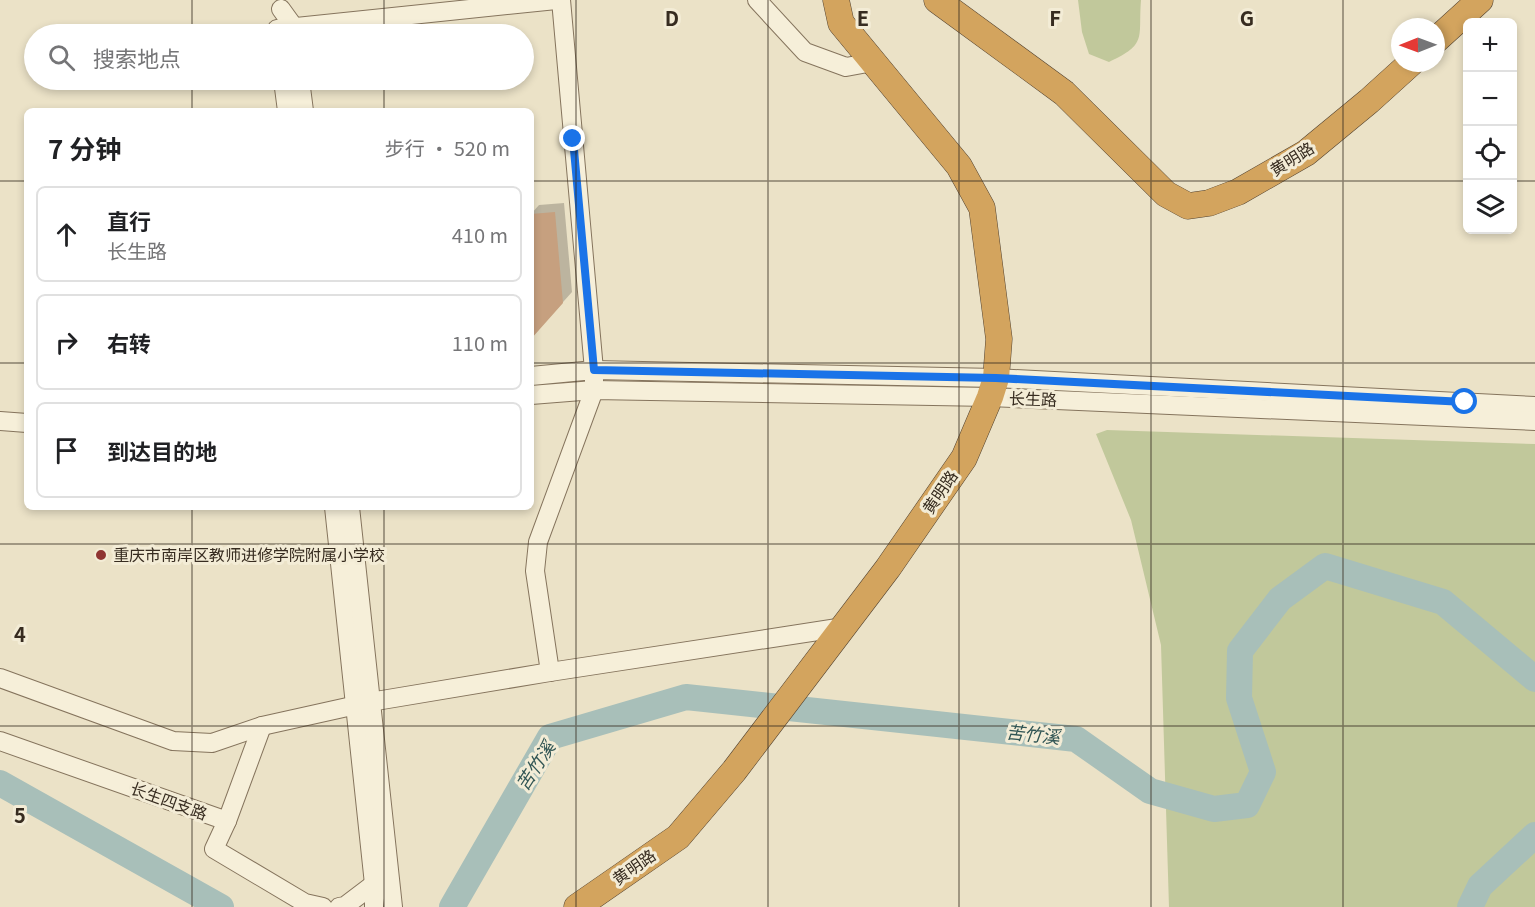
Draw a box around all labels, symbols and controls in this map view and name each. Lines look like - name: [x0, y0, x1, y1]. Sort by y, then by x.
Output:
- text: D: [665, 3, 679, 32]
- text: E: [857, 3, 869, 32]
- text: F: [1049, 3, 1061, 32]
- text: G: [1240, 3, 1254, 32]
- north arrow: [1391, 18, 1445, 72]
- map controls: [1463, 18, 1517, 234]
- button: +: [1463, 18, 1517, 72]
- search box: [24, 24, 534, 90]
- icon: search: [45, 41, 78, 74]
- text: 搜索地点: [93, 41, 181, 73]
- button: −: [1463, 72, 1517, 126]
- route end: [559, 125, 585, 151]
- button: locate: [1463, 126, 1517, 180]
- text: 7 分钟: [48, 129, 121, 166]
- text: 步行 · 520 m: [385, 133, 510, 162]
- street label: 黄明路: [1265, 135, 1318, 181]
- button: layers: [1463, 180, 1517, 234]
- text: 直行: [107, 204, 151, 236]
- icon: ahead: [50, 218, 83, 251]
- text: 410 m: [452, 220, 508, 249]
- text: 长生路: [107, 236, 167, 265]
- icon: right: [50, 326, 83, 359]
- text: 右转: [107, 326, 151, 358]
- text: 110 m: [452, 328, 508, 357]
- street label: 长生路: [1009, 385, 1057, 411]
- route start: [1451, 388, 1477, 414]
- icon: arrive: [50, 434, 83, 467]
- text: 到达目的地: [107, 434, 217, 466]
- street label: 黄明路: [916, 465, 963, 518]
- place label: 重庆市南岸区教师进修学院附属小学校: [113, 542, 385, 566]
- marker: 重庆市南岸区教师进修学院附属小学校: [94, 548, 108, 562]
- text: 4: [14, 619, 26, 648]
- water label: 苦竹溪: [1005, 717, 1063, 749]
- water label: 苦竹溪: [509, 734, 561, 795]
- street label: 长生四支路: [128, 775, 211, 825]
- text: 5: [14, 800, 26, 829]
- street label: 黄明路: [607, 843, 660, 890]

